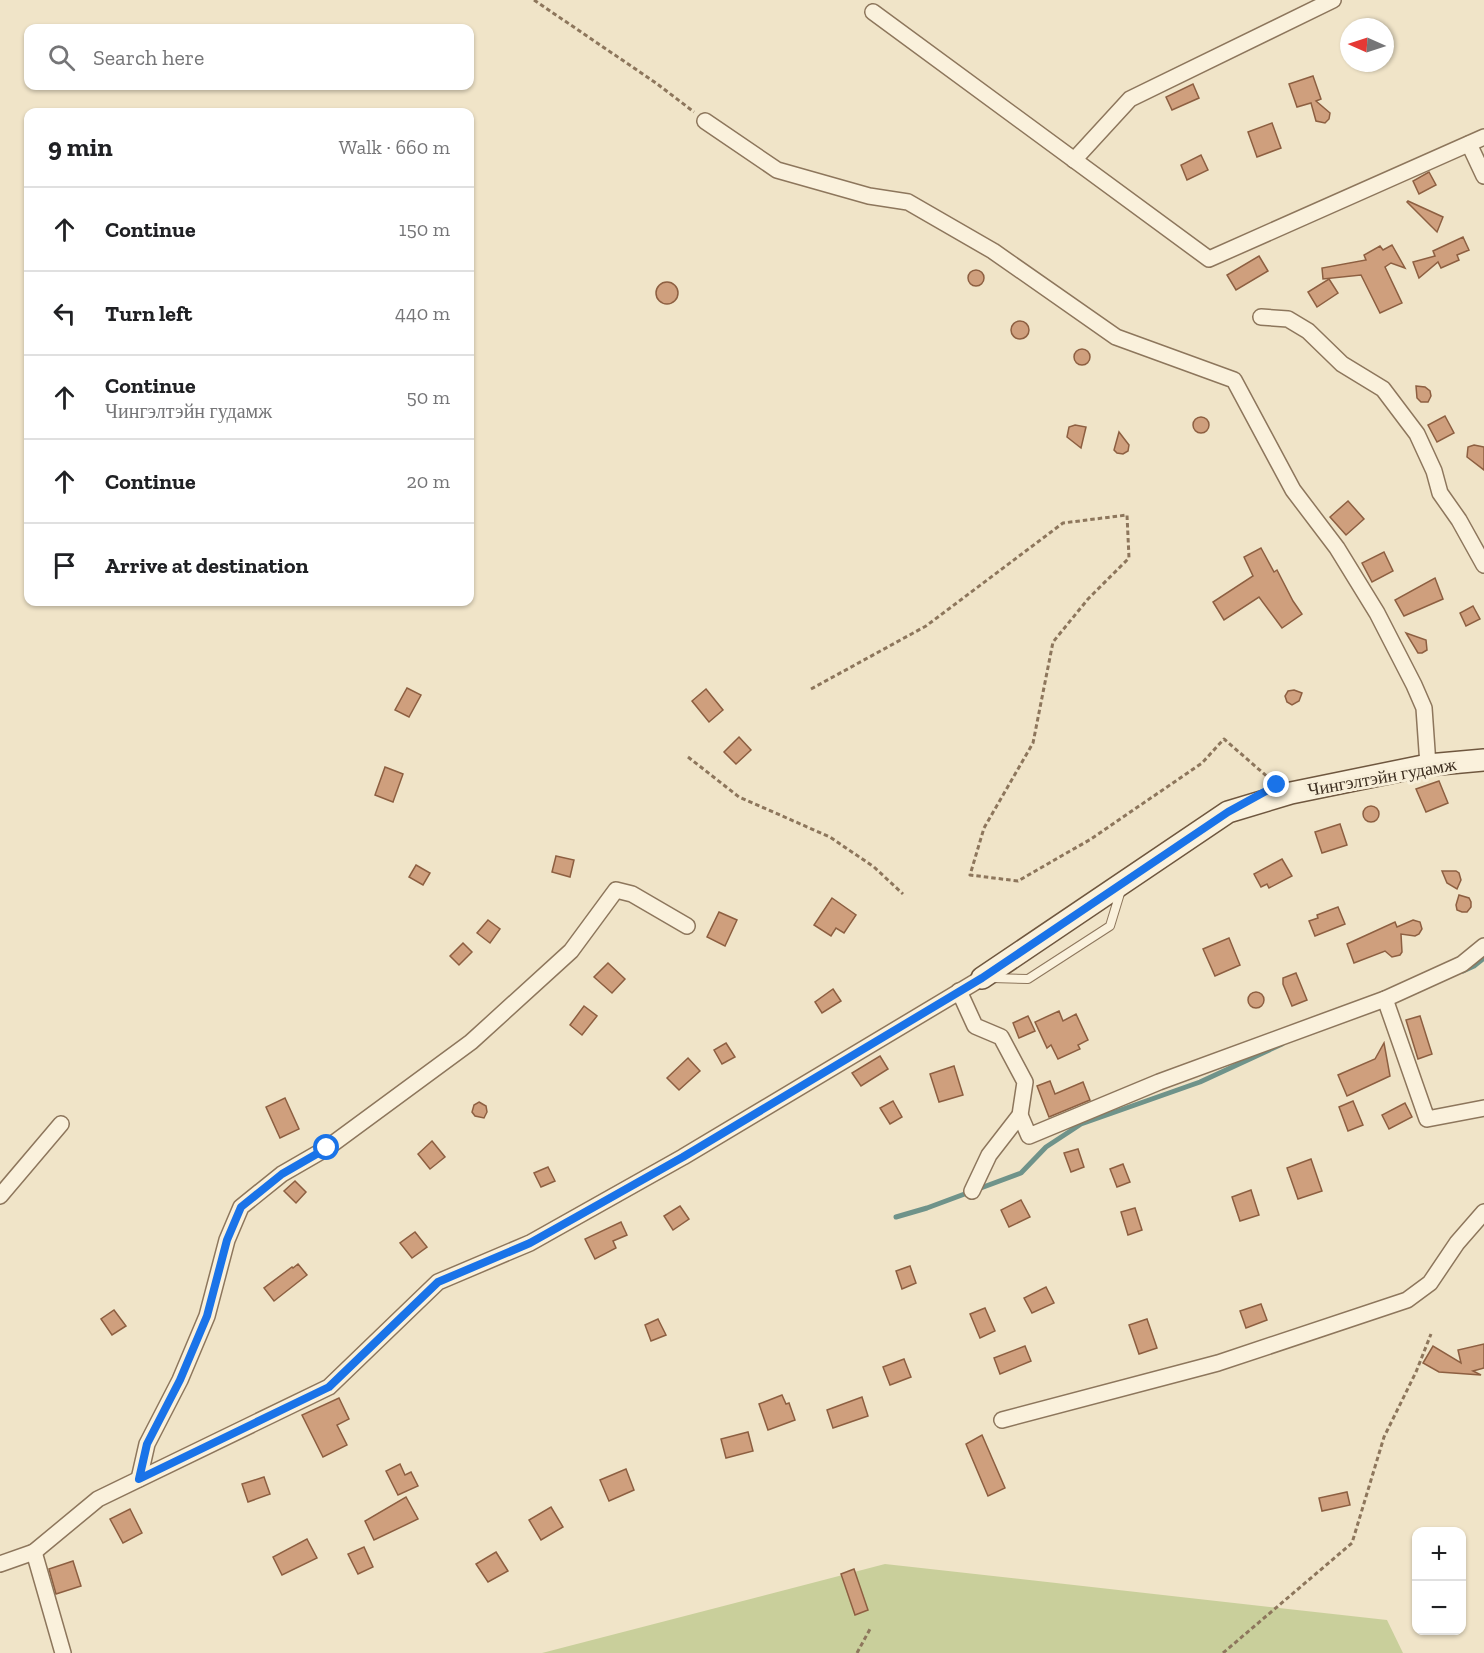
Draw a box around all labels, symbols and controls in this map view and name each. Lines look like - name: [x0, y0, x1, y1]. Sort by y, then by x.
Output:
- north arrow: [1340, 18, 1394, 72]
- search box: [24, 24, 474, 90]
- icon: search: [45, 41, 78, 74]
- text: Search here: [93, 44, 204, 71]
- text: 9 min: [48, 131, 113, 163]
- text: Walk · 660 m: [339, 135, 450, 159]
- icon: ahead: [48, 213, 81, 246]
- text: Continue: [105, 216, 196, 243]
- text: 150 m: [399, 217, 450, 241]
- icon: left: [48, 297, 81, 330]
- text: Turn left: [105, 300, 192, 327]
- text: 440 m: [395, 301, 450, 325]
- text: Continue: [105, 372, 196, 399]
- icon: ahead: [48, 381, 81, 414]
- text: 50 m: [406, 385, 450, 409]
- text: Чингэлтэйн гудамж: [105, 399, 272, 423]
- icon: ahead: [48, 465, 81, 498]
- text: Continue: [105, 468, 196, 495]
- text: 20 m: [406, 469, 450, 493]
- icon: arrive: [48, 549, 81, 582]
- text: Arrive at destination: [105, 552, 308, 579]
- street label: Чингэлтэйн гудамж: [1306, 753, 1458, 801]
- route end: [1263, 771, 1289, 797]
- route start: [313, 1134, 339, 1160]
- map controls: [1412, 1527, 1466, 1635]
- button: +: [1412, 1527, 1466, 1581]
- button: −: [1412, 1581, 1466, 1635]

